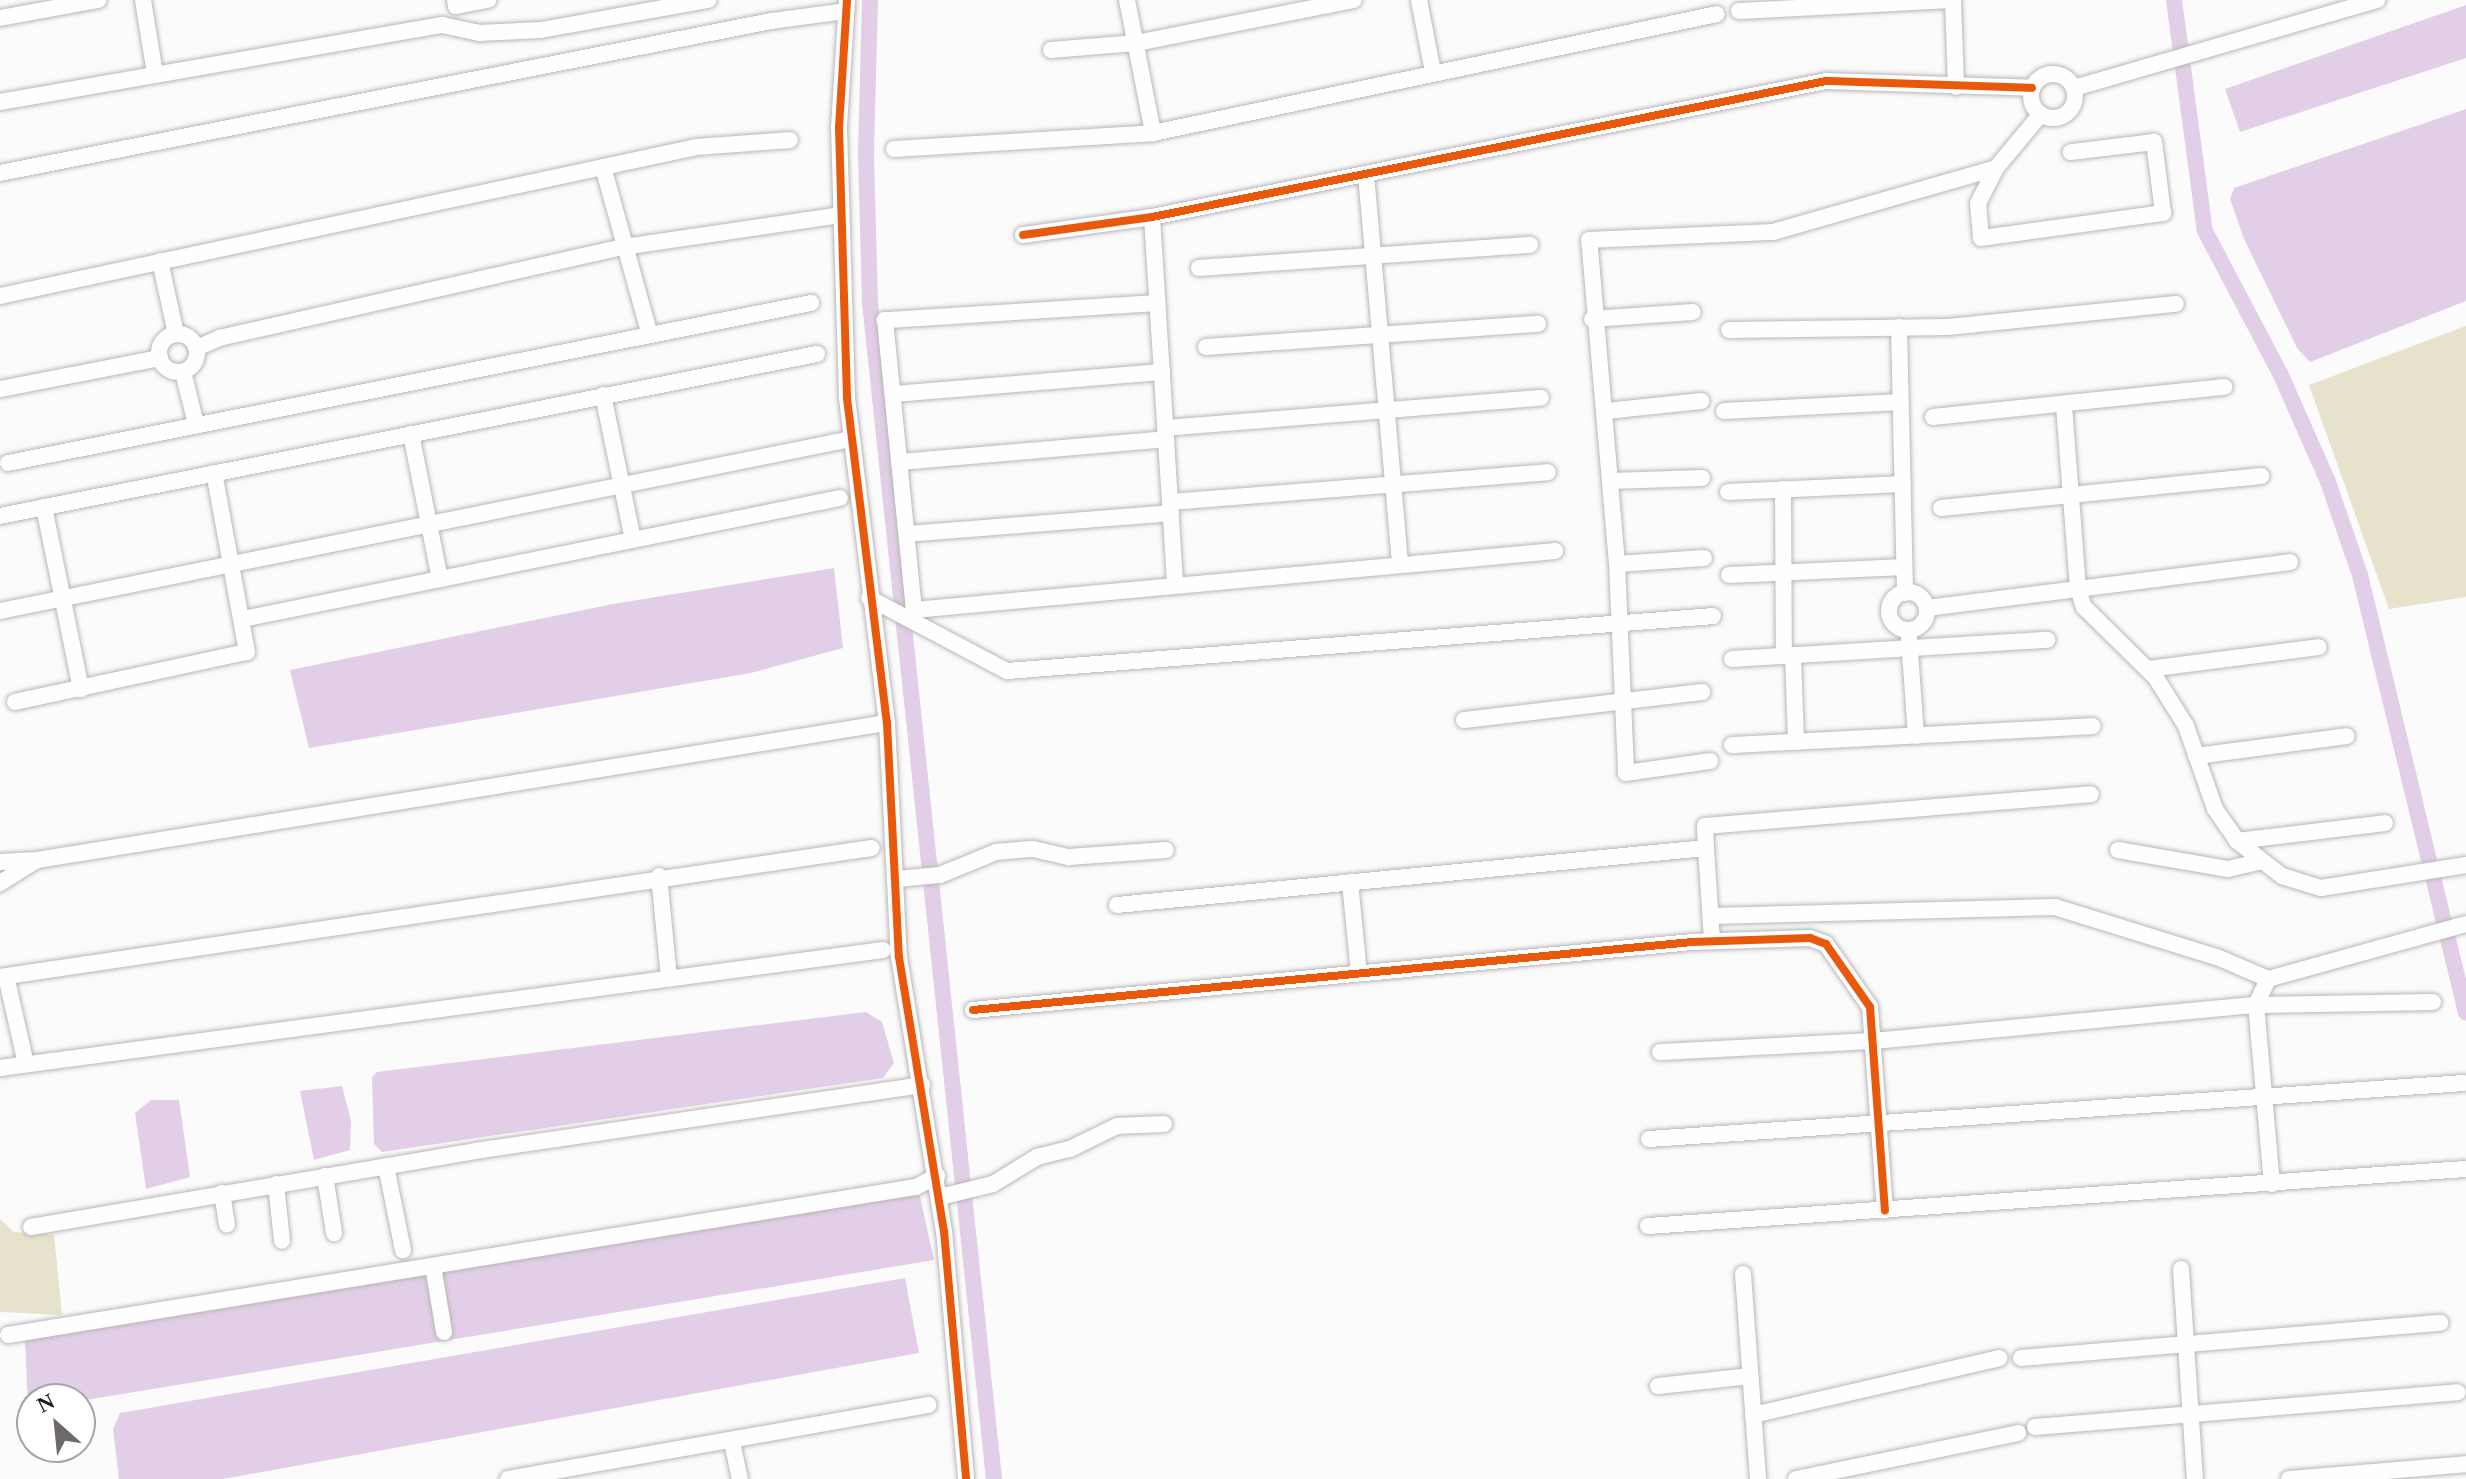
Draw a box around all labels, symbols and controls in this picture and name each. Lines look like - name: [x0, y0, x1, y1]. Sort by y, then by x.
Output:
- north arrow: [16, 1383, 96, 1463]
- text: N: [33, 1388, 59, 1418]

